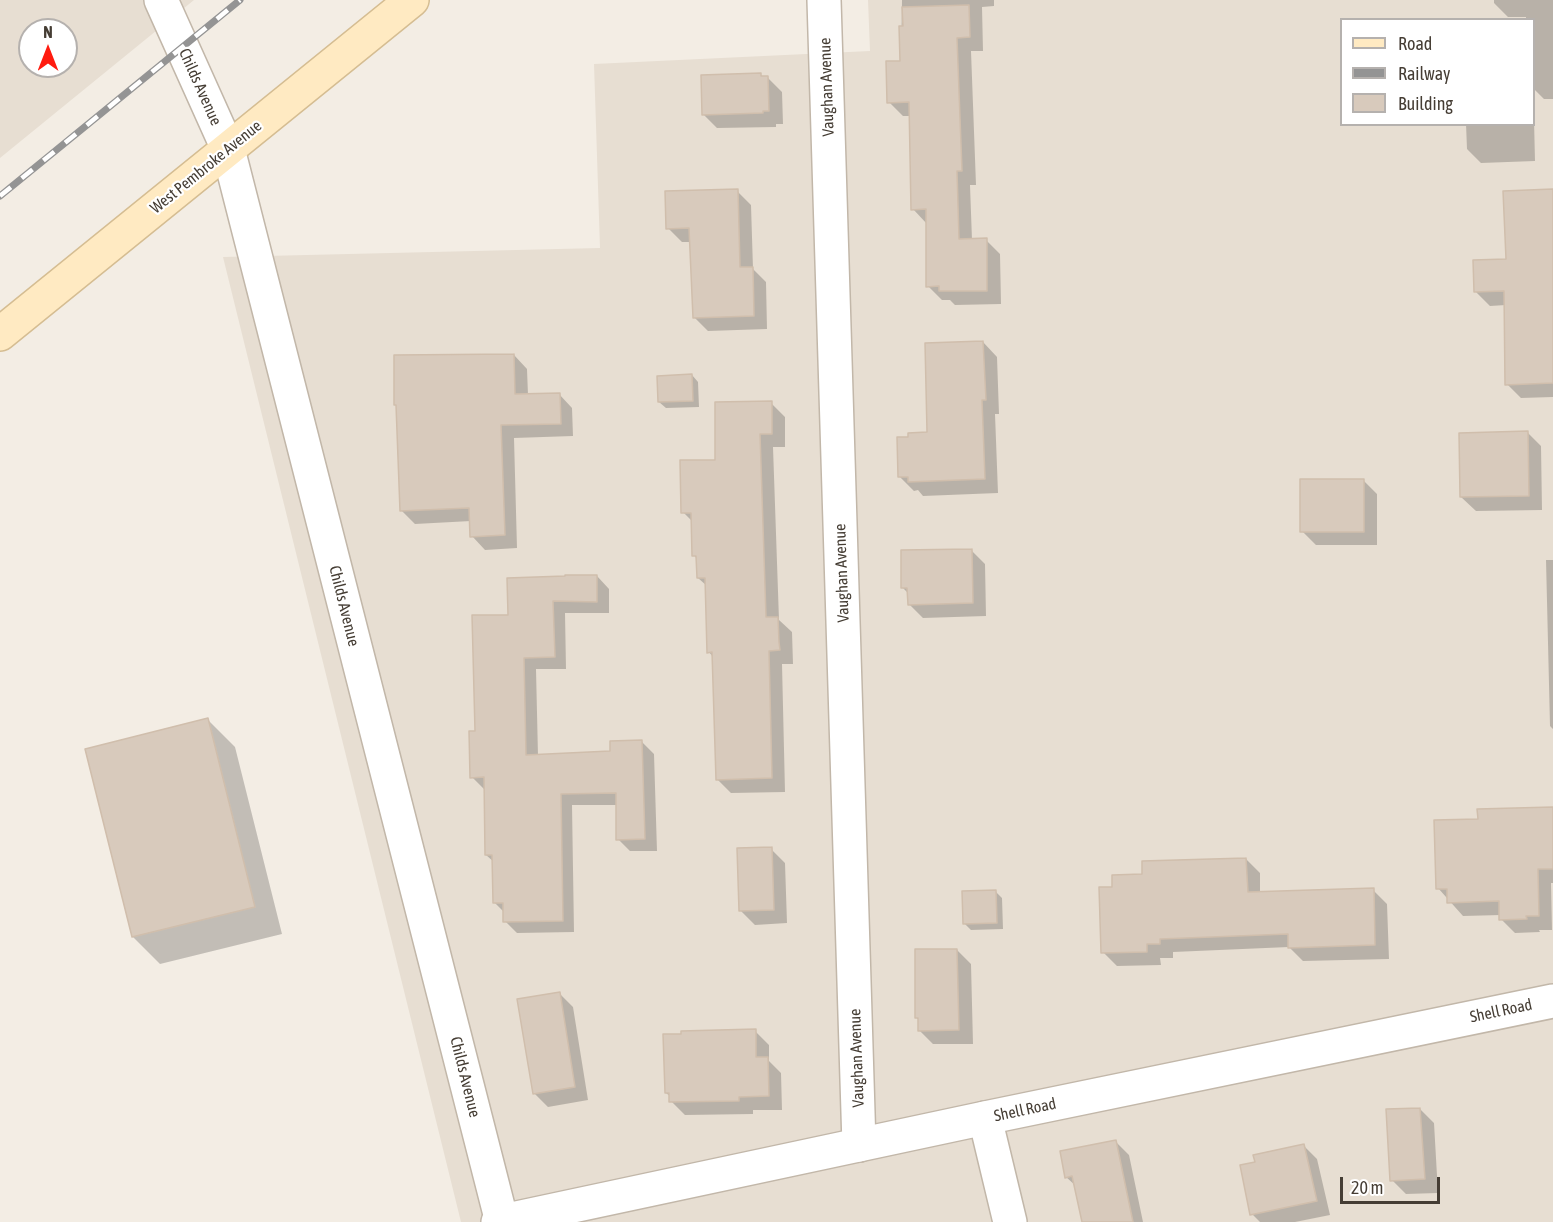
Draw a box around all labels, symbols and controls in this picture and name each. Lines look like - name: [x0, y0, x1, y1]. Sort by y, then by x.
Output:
- north arrow: [18, 18, 78, 78]
- legend: [1340, 18, 1535, 126]
- text: N: [43, 23, 53, 41]
- text: Road: [1398, 33, 1432, 54]
- street label: Vaughan Avenue: [816, 37, 838, 137]
- street label: Childs Avenue: [174, 45, 226, 129]
- text: Railway: [1398, 63, 1450, 84]
- text: Building: [1398, 93, 1453, 114]
- street label: West Pembroke Avenue: [146, 116, 266, 218]
- street label: Vaughan Avenue: [831, 523, 853, 623]
- street label: Childs Avenue: [325, 564, 363, 648]
- street label: Shell Road: [1468, 995, 1534, 1027]
- street label: Vaughan Avenue: [846, 1008, 868, 1108]
- street label: Childs Avenue: [446, 1035, 484, 1119]
- street label: Shell Road: [992, 1094, 1058, 1126]
- scale bar: [1343, 1165, 1444, 1203]
- text: 20 m: [1351, 1177, 1383, 1198]

